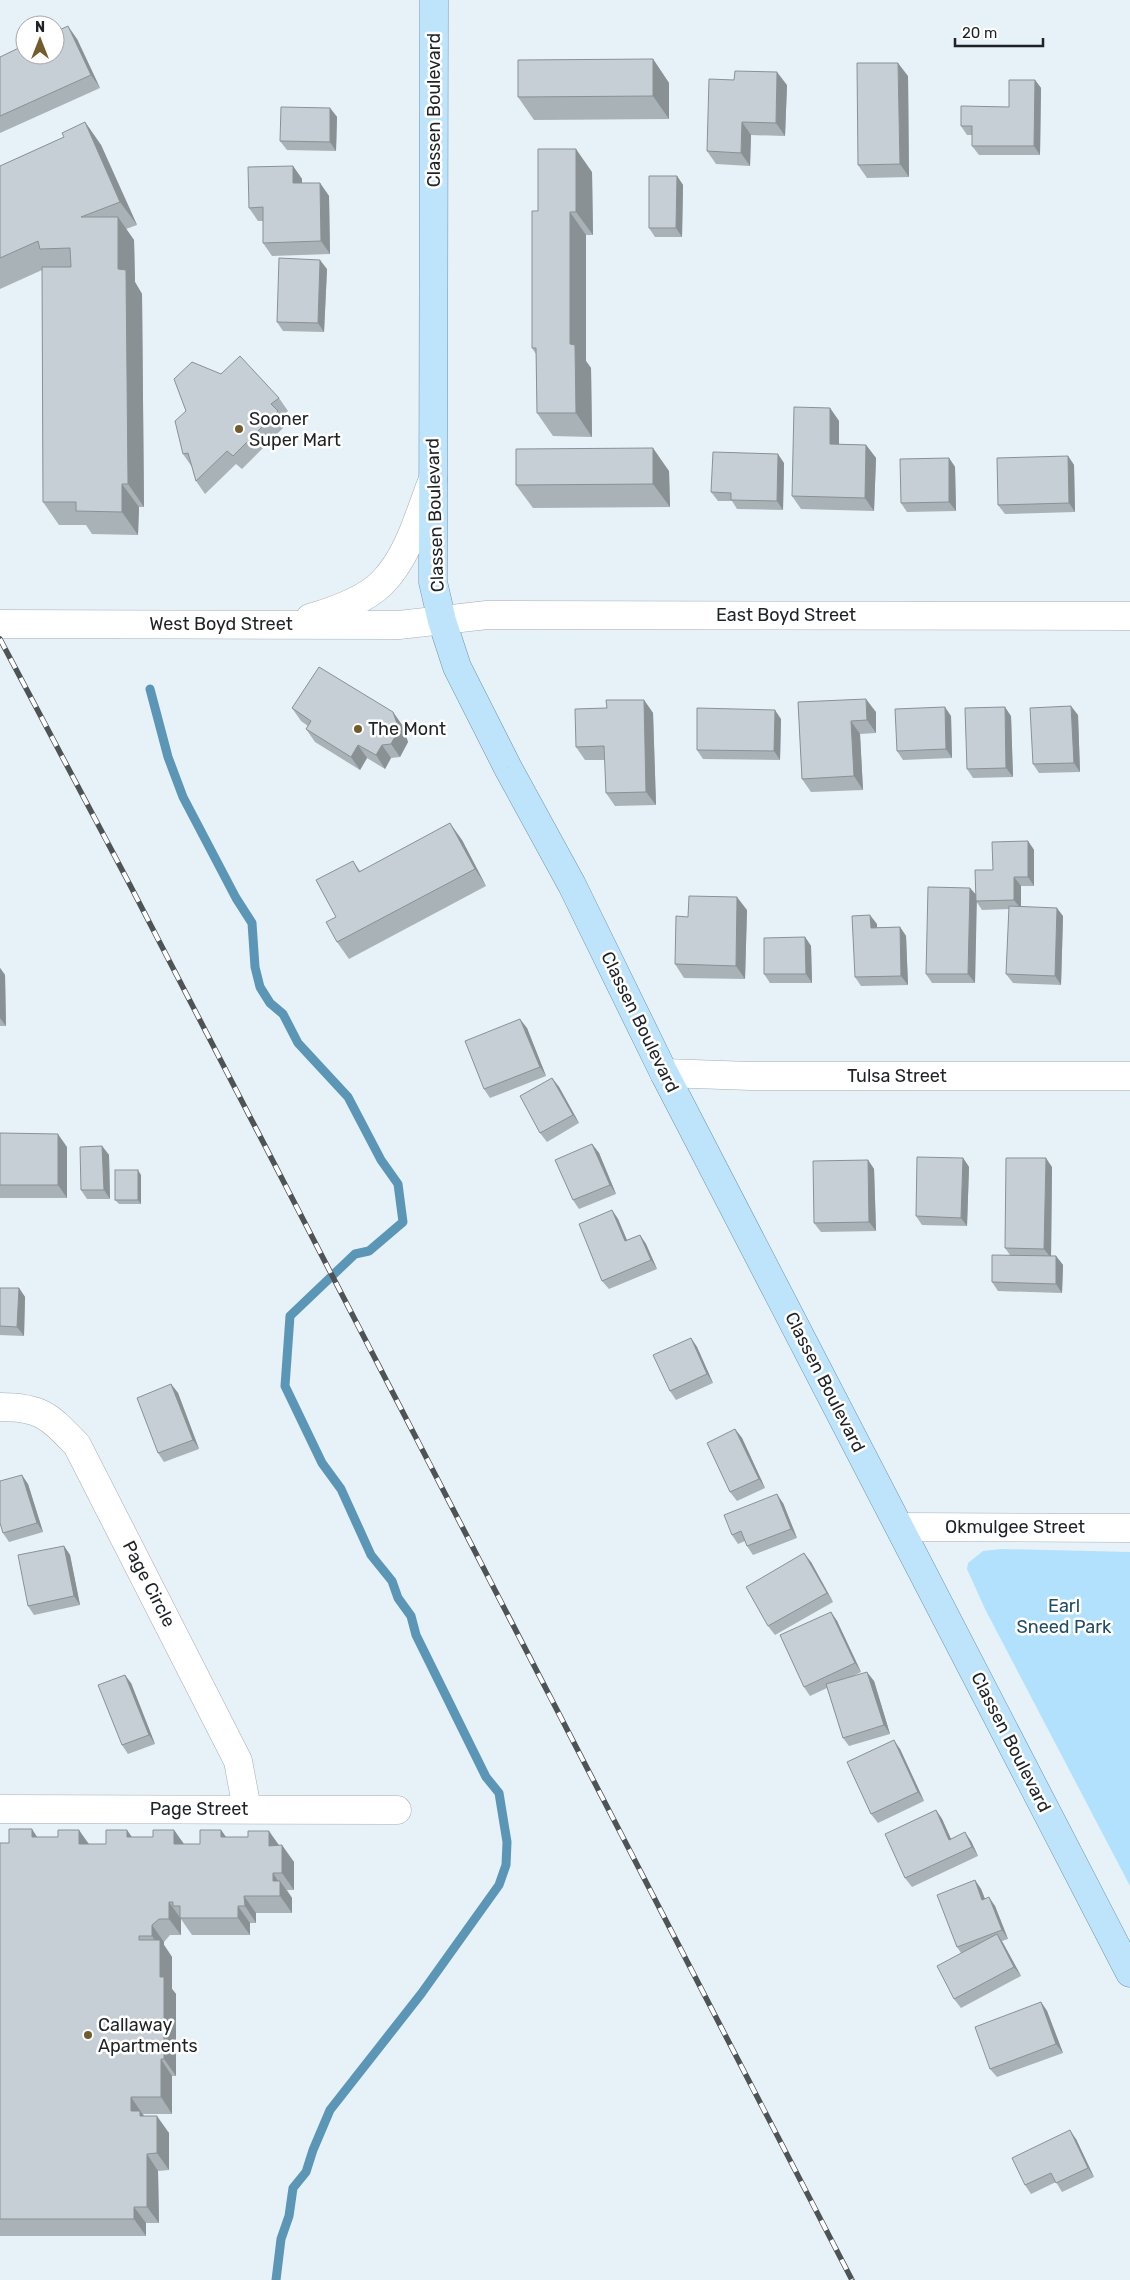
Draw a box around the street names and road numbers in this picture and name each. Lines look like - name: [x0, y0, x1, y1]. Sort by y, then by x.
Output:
- street label: Classen Boulevard: [423, 33, 445, 187]
- street label: Classen Boulevard: [421, 438, 449, 592]
- street label: East Boyd Street: [716, 604, 856, 626]
- street label: West Boyd Street: [149, 613, 293, 635]
- street label: Classen Boulevard: [596, 948, 684, 1096]
- street label: Tulsa Street: [847, 1065, 947, 1087]
- street label: Classen Boulevard: [780, 1308, 870, 1456]
- street label: Okmulgee Street: [945, 1516, 1085, 1538]
- street label: Page Circle: [118, 1537, 180, 1631]
- street label: Classen Boulevard: [966, 1668, 1056, 1816]
- street label: Page Street: [150, 1798, 248, 1820]

